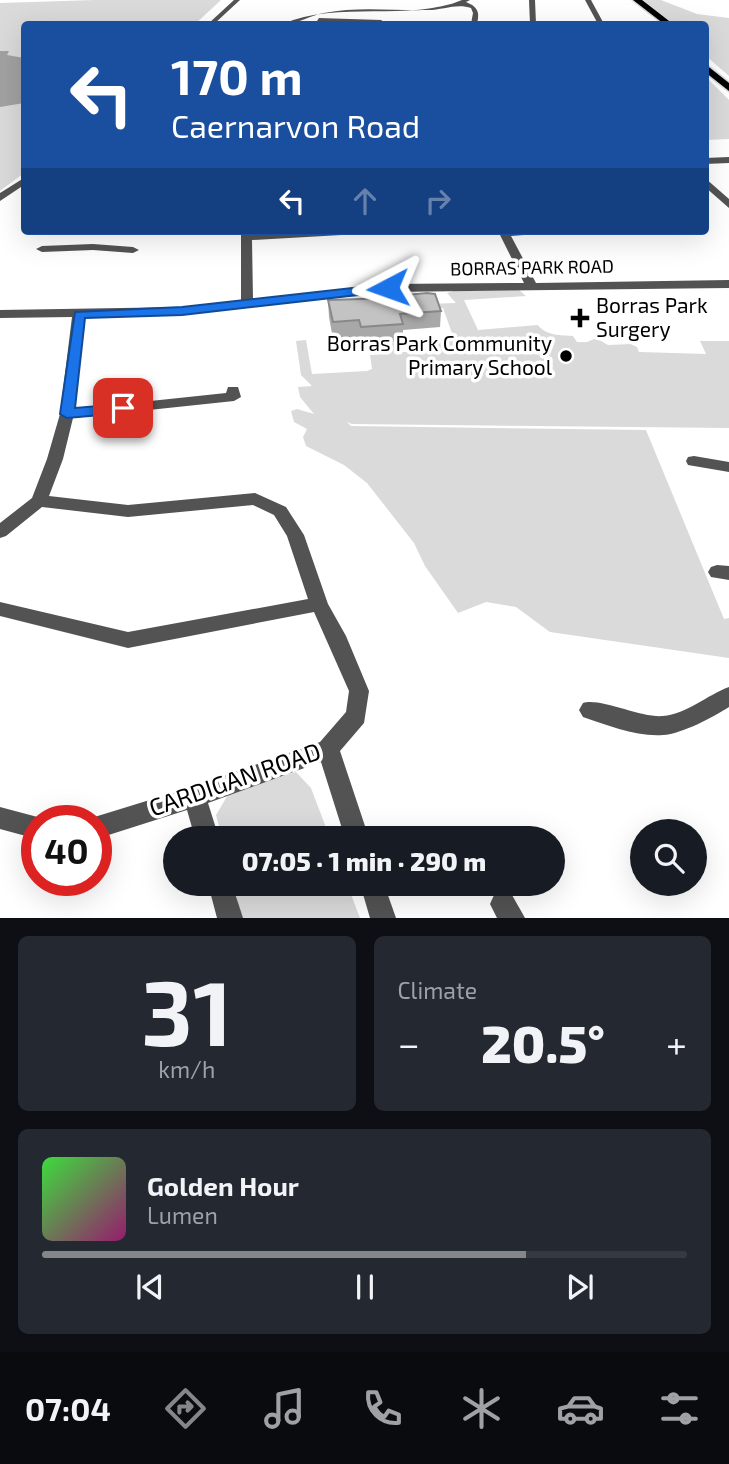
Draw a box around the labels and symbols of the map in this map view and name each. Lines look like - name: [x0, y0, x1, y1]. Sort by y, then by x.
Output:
- position arrow: [351, 251, 425, 325]
- street label: BORRAS PARK ROAD: [450, 255, 614, 279]
- place label: Borras Park Surgery: [596, 292, 708, 341]
- marker: Borras Park Surgery: [570, 308, 590, 328]
- place label: Borras Park Community Primary School: [327, 330, 553, 379]
- marker: Borras Park Community Primary School: [558, 348, 574, 364]
- pin: [93, 378, 153, 438]
- street label: CARDIGAN ROAD: [145, 736, 324, 822]
- speed limit sign: 40: [21, 805, 112, 896]

